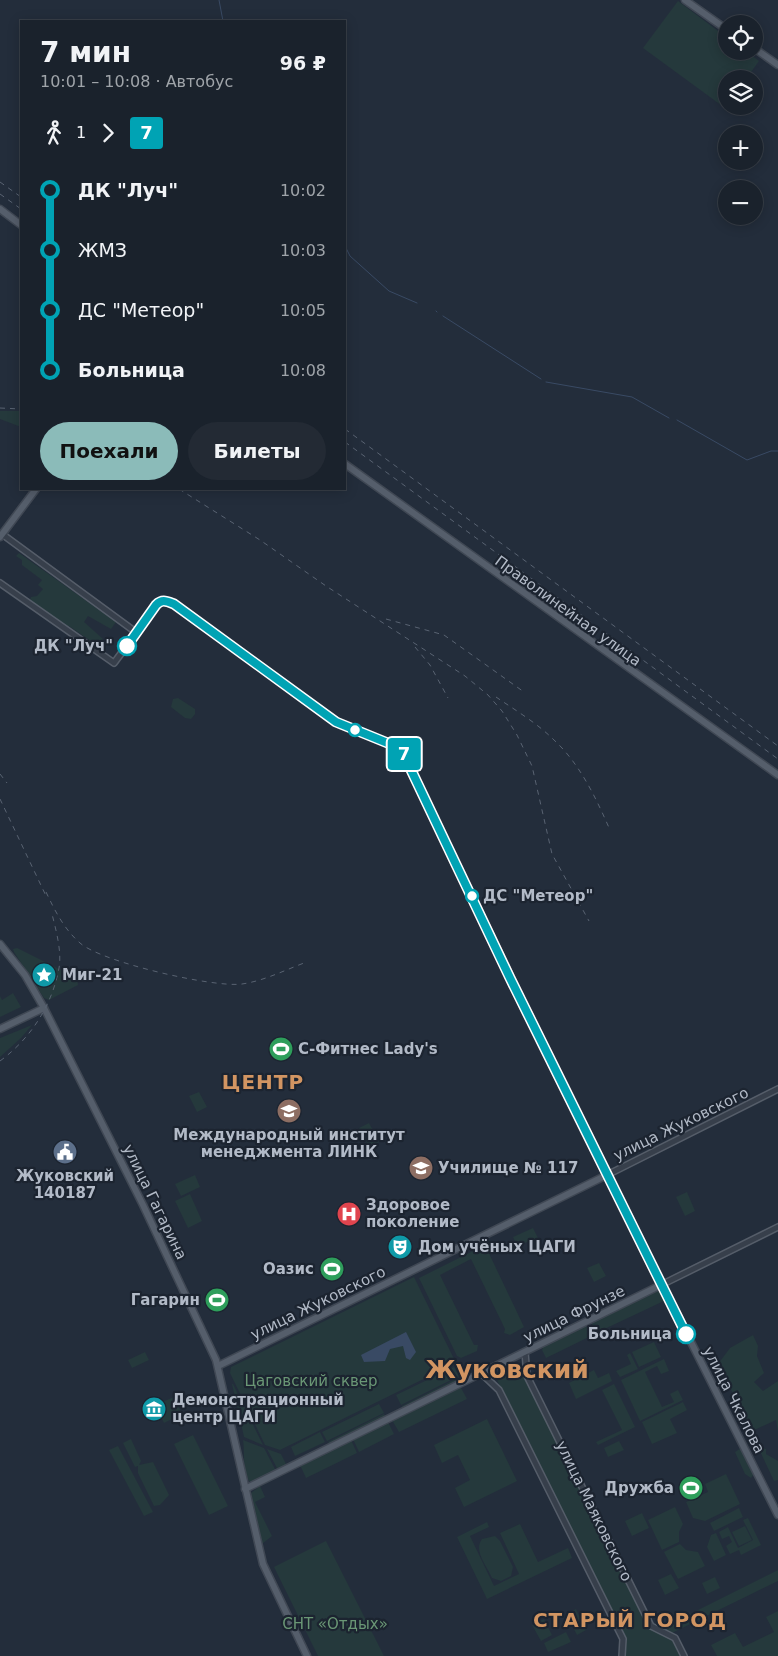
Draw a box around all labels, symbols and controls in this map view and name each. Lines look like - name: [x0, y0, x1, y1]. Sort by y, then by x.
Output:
- map controls: [718, 15, 763, 225]
- button: locate: [718, 15, 763, 60]
- text: 7 мин: [40, 36, 131, 69]
- text: 96 ₽: [280, 52, 326, 74]
- button: layers: [718, 70, 763, 115]
- text: 10:01 – 10:08 · Автобус: [40, 72, 233, 91]
- icon: walk: [40, 119, 68, 147]
- icon: forward: [94, 119, 122, 147]
- text: 7: [140, 122, 153, 143]
- text: 1: [76, 123, 86, 142]
- button: +: [718, 125, 763, 170]
- text: ДК "Луч": [78, 179, 178, 201]
- button: −: [718, 180, 763, 225]
- text: 10:02: [280, 181, 326, 200]
- text: ЖМЗ: [78, 239, 127, 261]
- text: 10:03: [280, 241, 326, 260]
- text: ДС "Метеор": [78, 299, 204, 321]
- text: 10:05: [280, 301, 326, 320]
- text: Больница: [78, 359, 185, 381]
- text: 10:08: [280, 361, 326, 380]
- button: Поехали: [40, 422, 178, 480]
- button: Билеты: [188, 422, 326, 480]
- street label: Праволинейная улица: [491, 552, 645, 670]
- marker: ДК "Луч": [117, 636, 137, 656]
- place label: ДК "Луч": [34, 637, 113, 655]
- unlabelled marker: [348, 723, 362, 737]
- line badge: 7: [388, 738, 420, 770]
- text: 7: [398, 743, 410, 764]
- place label: ДС "Метеор": [483, 887, 593, 905]
- marker: ДС "Метеор": [465, 889, 479, 903]
- place icon: Миг-21: [31, 962, 57, 988]
- place label: Миг-21: [62, 966, 122, 984]
- sports icon: С-Фитнес Lady's: [268, 1036, 294, 1062]
- place label: С-Фитнес Lady's: [298, 1040, 438, 1058]
- district label: ЦЕНТР: [222, 1070, 304, 1094]
- street label: улица Жуковского: [611, 1083, 751, 1165]
- school or university icon: Международный институт менеджмента ЛИНК: [276, 1098, 302, 1124]
- place label: Международный институт менеджмента ЛИНК: [173, 1126, 405, 1161]
- public building icon: Жуковский 140187: [52, 1139, 78, 1165]
- street label: улица Гагарина: [119, 1141, 191, 1263]
- school or university icon: Училище № 117: [408, 1155, 434, 1181]
- place label: Училище № 117: [438, 1159, 578, 1177]
- place label: Жуковский 140187: [16, 1167, 114, 1202]
- place label: Здоровое поколение: [366, 1196, 459, 1231]
- hospital icon: Здоровое поколение: [336, 1201, 362, 1227]
- theatre icon: Дом учёных ЦАГИ: [387, 1234, 413, 1260]
- place label: Дом учёных ЦАГИ: [418, 1238, 576, 1256]
- sports icon: Оазис: [319, 1256, 345, 1282]
- place label: Оазис: [263, 1260, 314, 1278]
- street label: улица Жуковского: [248, 1262, 388, 1344]
- street label: улица Фрунзе: [520, 1282, 628, 1346]
- sports icon: Гагарин: [204, 1287, 230, 1313]
- place label: Гагарин: [131, 1291, 200, 1309]
- marker: Больница: [676, 1324, 696, 1344]
- place label: Больница: [588, 1325, 672, 1343]
- street label: улица Чкалова: [699, 1343, 769, 1457]
- district label: Жуковский: [425, 1355, 589, 1384]
- park label: Цаговский сквер: [244, 1372, 378, 1390]
- place label: Демонстрационный центр ЦАГИ: [172, 1391, 344, 1426]
- museum icon: Демонстрационный центр ЦАГИ: [141, 1396, 167, 1422]
- street label: улица Маяковского: [552, 1438, 636, 1584]
- sports icon: Дружба: [678, 1475, 704, 1501]
- place label: Дружба: [605, 1479, 674, 1497]
- district label: СТАРЫЙ ГОРОД: [533, 1608, 727, 1632]
- park label: СНТ «Отдых»: [282, 1615, 388, 1633]

